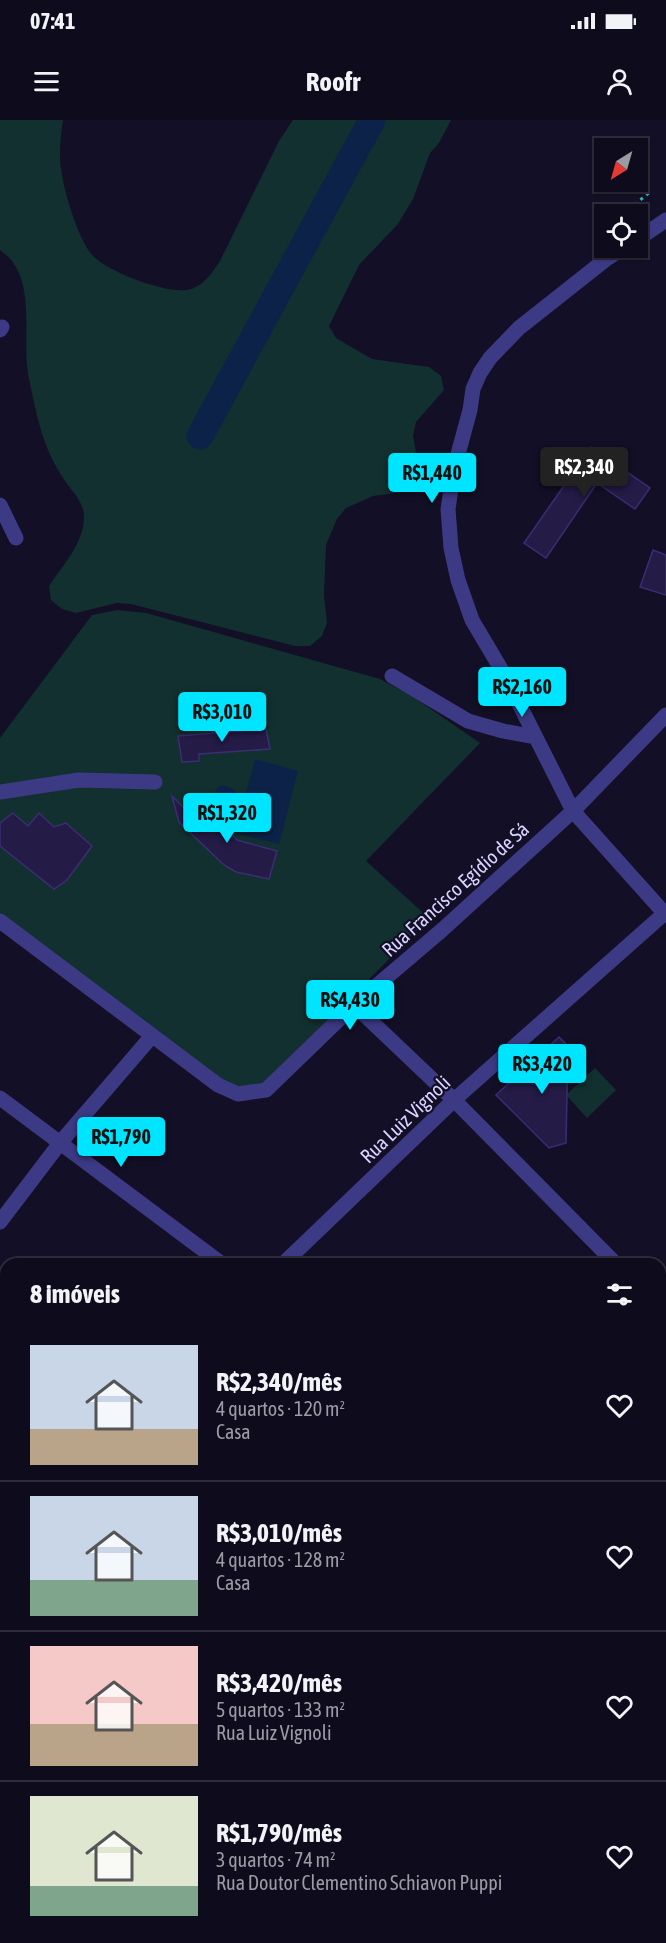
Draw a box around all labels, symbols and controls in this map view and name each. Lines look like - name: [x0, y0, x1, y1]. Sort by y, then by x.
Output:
- text: 07:41: [30, 8, 75, 34]
- icon: menu: [30, 65, 63, 98]
- icon: person: [603, 65, 636, 98]
- text: Roofr: [306, 66, 360, 97]
- north arrow: [594, 138, 648, 192]
- map controls: [594, 138, 648, 258]
- button: locate: [594, 204, 648, 258]
- pin: R$2,340: [529, 447, 639, 498]
- pin: R$1,440: [377, 453, 487, 504]
- text: R$2,340: [554, 455, 614, 478]
- text: R$1,440: [402, 461, 462, 484]
- pin: R$2,160: [467, 667, 577, 718]
- text: R$2,160: [492, 675, 552, 698]
- pin: R$3,010: [167, 692, 277, 743]
- text: R$3,010: [192, 700, 252, 723]
- pin: R$1,320: [172, 793, 282, 844]
- text: R$1,320: [197, 801, 257, 824]
- street label: Rua Francisco Egídio de Sá: [377, 817, 533, 961]
- pin: R$4,430: [295, 980, 405, 1031]
- text: R$4,430: [320, 988, 380, 1011]
- pin: R$3,420: [487, 1044, 597, 1095]
- text: R$3,420: [512, 1052, 572, 1075]
- street label: Rua Luiz Vignoli: [355, 1071, 455, 1167]
- pin: R$1,790: [66, 1117, 176, 1168]
- text: R$1,790: [91, 1125, 151, 1148]
- icon: filters: [603, 1278, 636, 1311]
- text: 8 imóveis: [30, 1279, 120, 1309]
- text: R$2,340/mês: [216, 1367, 342, 1397]
- icon: home: [78, 1369, 150, 1441]
- icon: heart: [603, 1389, 636, 1422]
- text: 4 quartos · 120 m²: [216, 1397, 345, 1420]
- text: Casa: [216, 1420, 251, 1443]
- text: R$3,010/mês: [216, 1518, 342, 1548]
- icon: home: [78, 1520, 150, 1592]
- icon: heart: [603, 1540, 636, 1573]
- text: 4 quartos · 128 m²: [216, 1548, 345, 1571]
- text: Casa: [216, 1571, 251, 1594]
- text: R$3,420/mês: [216, 1668, 342, 1698]
- icon: home: [78, 1670, 150, 1742]
- icon: heart: [603, 1690, 636, 1723]
- text: 5 quartos · 133 m²: [216, 1698, 345, 1721]
- text: Rua Luiz Vignoli: [216, 1721, 332, 1744]
- text: R$1,790/mês: [216, 1818, 342, 1848]
- icon: home: [78, 1820, 150, 1892]
- icon: heart: [603, 1840, 636, 1873]
- text: 3 quartos · 74 m²: [216, 1848, 336, 1871]
- text: Rua Doutor Clementino Schiavon Puppi: [216, 1871, 502, 1894]

